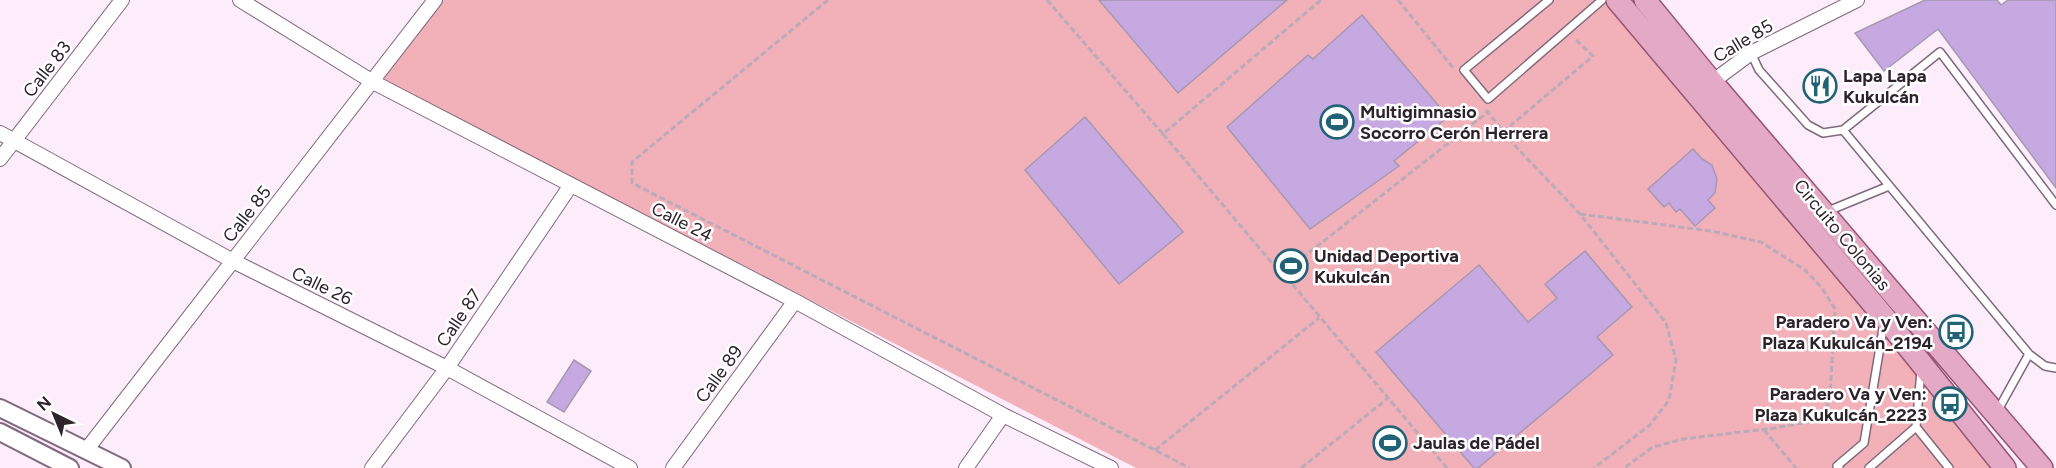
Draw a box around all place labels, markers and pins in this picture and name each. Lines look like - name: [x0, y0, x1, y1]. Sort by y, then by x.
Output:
- place label: Lapa Lapa Kukulcán: [1843, 65, 1927, 108]
- restaurant icon: Lapa Lapa Kukulcán: [1802, 68, 1838, 104]
- place label: Multigimnasio Socorro Cerón Herrera: [1360, 101, 1548, 144]
- sports icon: Multigimnasio Socorro Cerón Herrera: [1319, 104, 1355, 140]
- place label: Unidad Deportiva Kukulcán: [1314, 245, 1459, 288]
- sports icon: Unidad Deportiva Kukulcán: [1273, 248, 1309, 284]
- place label: Paradero Va y Ven: Plaza Kukulcán_2194: [1762, 311, 1933, 354]
- bus stop icon: Paradero Va y Ven: Plaza Kukulcán_2194: [1938, 314, 1974, 350]
- place label: Paradero Va y Ven: Plaza Kukulcán_2223: [1755, 383, 1927, 426]
- bus stop icon: Paradero Va y Ven: Plaza Kukulcán_2223: [1932, 386, 1968, 422]
- sports icon: Jaulas de Pádel: [1372, 425, 1408, 461]
- place label: Jaulas de Pádel: [1413, 432, 1540, 454]

